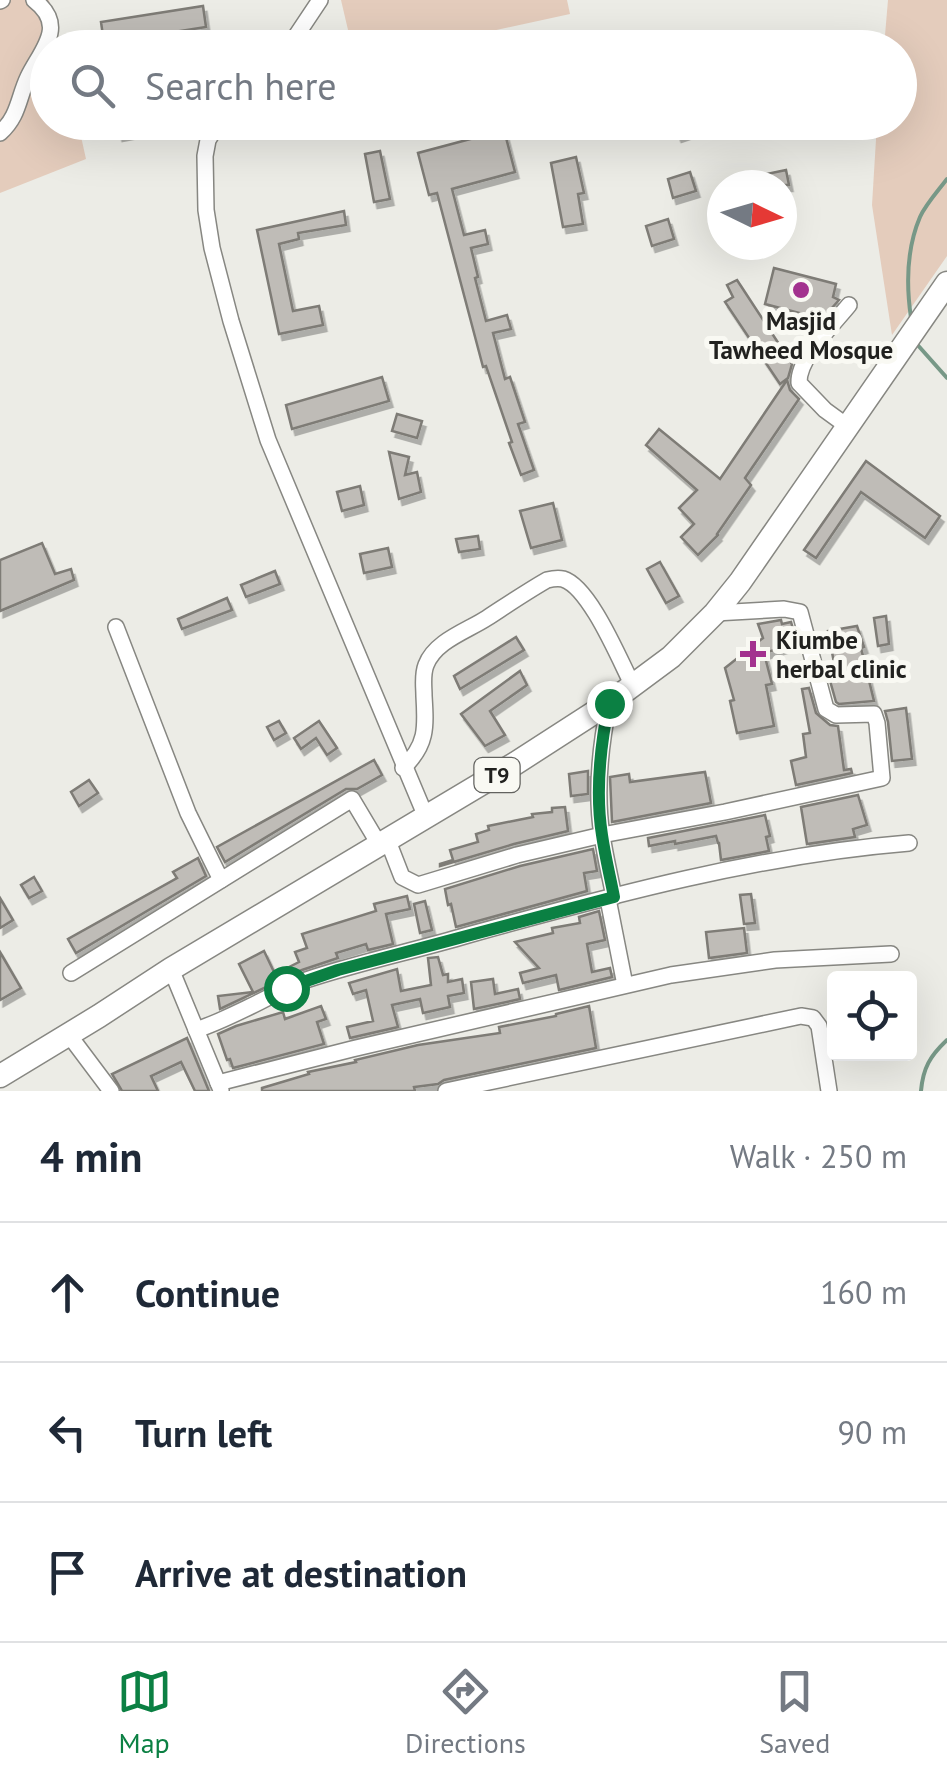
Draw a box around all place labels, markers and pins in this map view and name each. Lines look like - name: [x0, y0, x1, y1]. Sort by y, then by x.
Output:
- marker: Masjid Tawheed Mosque: [790, 279, 812, 301]
- place label: Masjid Tawheed Mosque: [709, 305, 893, 366]
- place label: Kiumbe herbal clinic: [776, 624, 907, 685]
- marker: Kiumbe herbal clinic: [740, 641, 766, 667]

